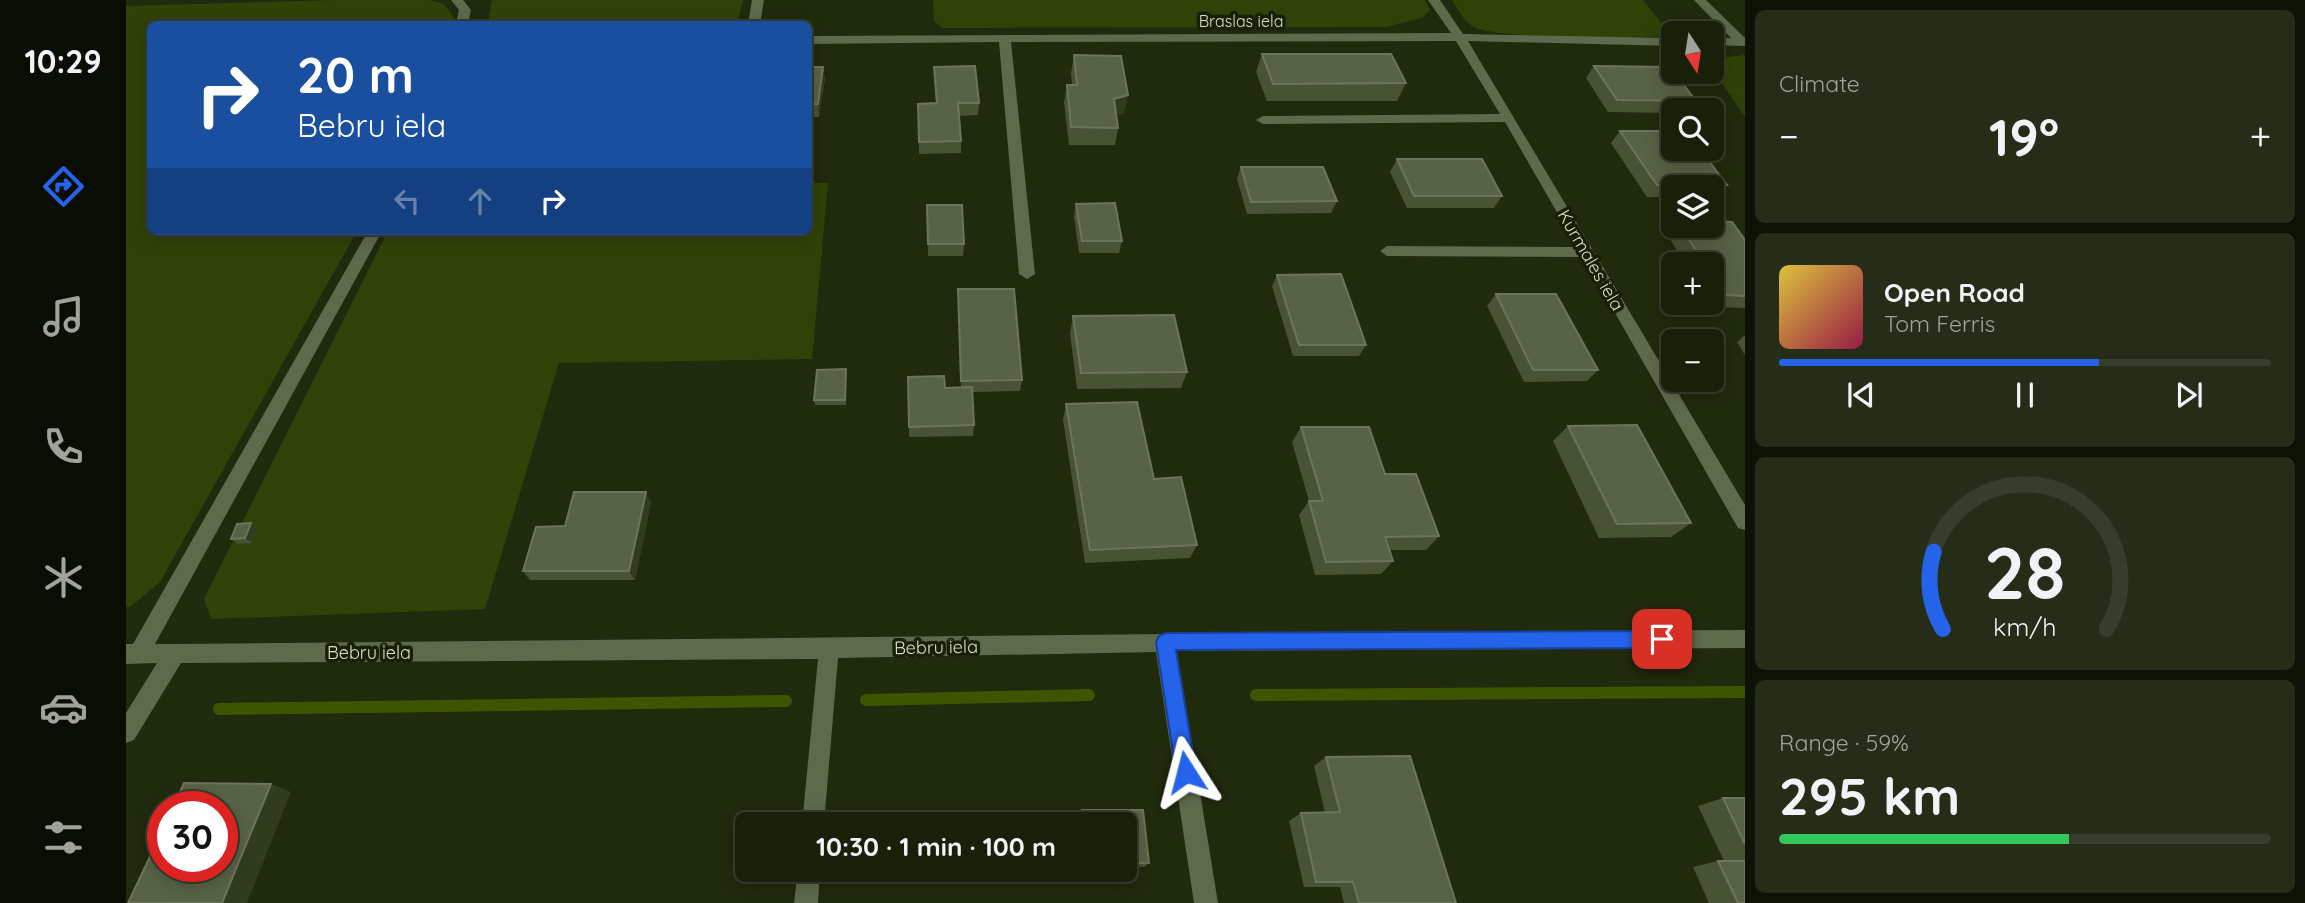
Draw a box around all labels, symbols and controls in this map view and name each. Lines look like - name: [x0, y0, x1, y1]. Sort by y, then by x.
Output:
- street label: Braslas iela: [1199, 11, 1283, 31]
- north arrow: [1661, 21, 1724, 84]
- map controls: [1661, 21, 1724, 392]
- text: 10:29: [24, 41, 102, 81]
- text: 20 m: [297, 44, 414, 105]
- icon: right: [182, 49, 273, 140]
- text: Climate: [1779, 69, 1860, 98]
- button: search: [1661, 98, 1724, 161]
- text: 19°: [1989, 104, 2059, 169]
- text: Bebru iela: [297, 105, 446, 145]
- text: −: [1779, 112, 1799, 160]
- text: +: [2250, 112, 2271, 160]
- icon: directions: [39, 162, 88, 211]
- button: layers: [1661, 175, 1724, 238]
- icon: left: [388, 182, 426, 220]
- icon: ahead: [461, 182, 499, 220]
- icon: right: [534, 182, 572, 220]
- street label: Kurmales iela: [1553, 205, 1629, 315]
- button: +: [1661, 252, 1724, 315]
- text: Open Road: [1884, 276, 2025, 309]
- icon: music: [39, 292, 88, 341]
- text: Tom Ferris: [1884, 309, 1995, 338]
- button: −: [1661, 329, 1724, 392]
- icon: previous: [1842, 376, 1880, 414]
- icon: pause: [2006, 376, 2044, 414]
- icon: next: [2170, 376, 2208, 414]
- icon: phone: [39, 422, 88, 471]
- text: 28: [1984, 527, 2066, 618]
- icon: climate: [39, 553, 88, 602]
- pin: [1632, 609, 1692, 669]
- text: km/h: [1993, 611, 2057, 642]
- icon: arrive: [1643, 620, 1681, 658]
- street label: Bebru iela: [894, 635, 978, 659]
- street label: Bebru iela: [327, 641, 411, 664]
- icon: car: [39, 683, 88, 732]
- text: Range · 59%: [1779, 728, 1909, 757]
- position arrow: [1149, 735, 1223, 809]
- text: 295 km: [1779, 763, 1960, 828]
- speed limit sign: 30: [147, 791, 238, 882]
- icon: filters: [39, 813, 88, 862]
- text: 10:30 · 1 min · 100 m: [816, 830, 1056, 863]

